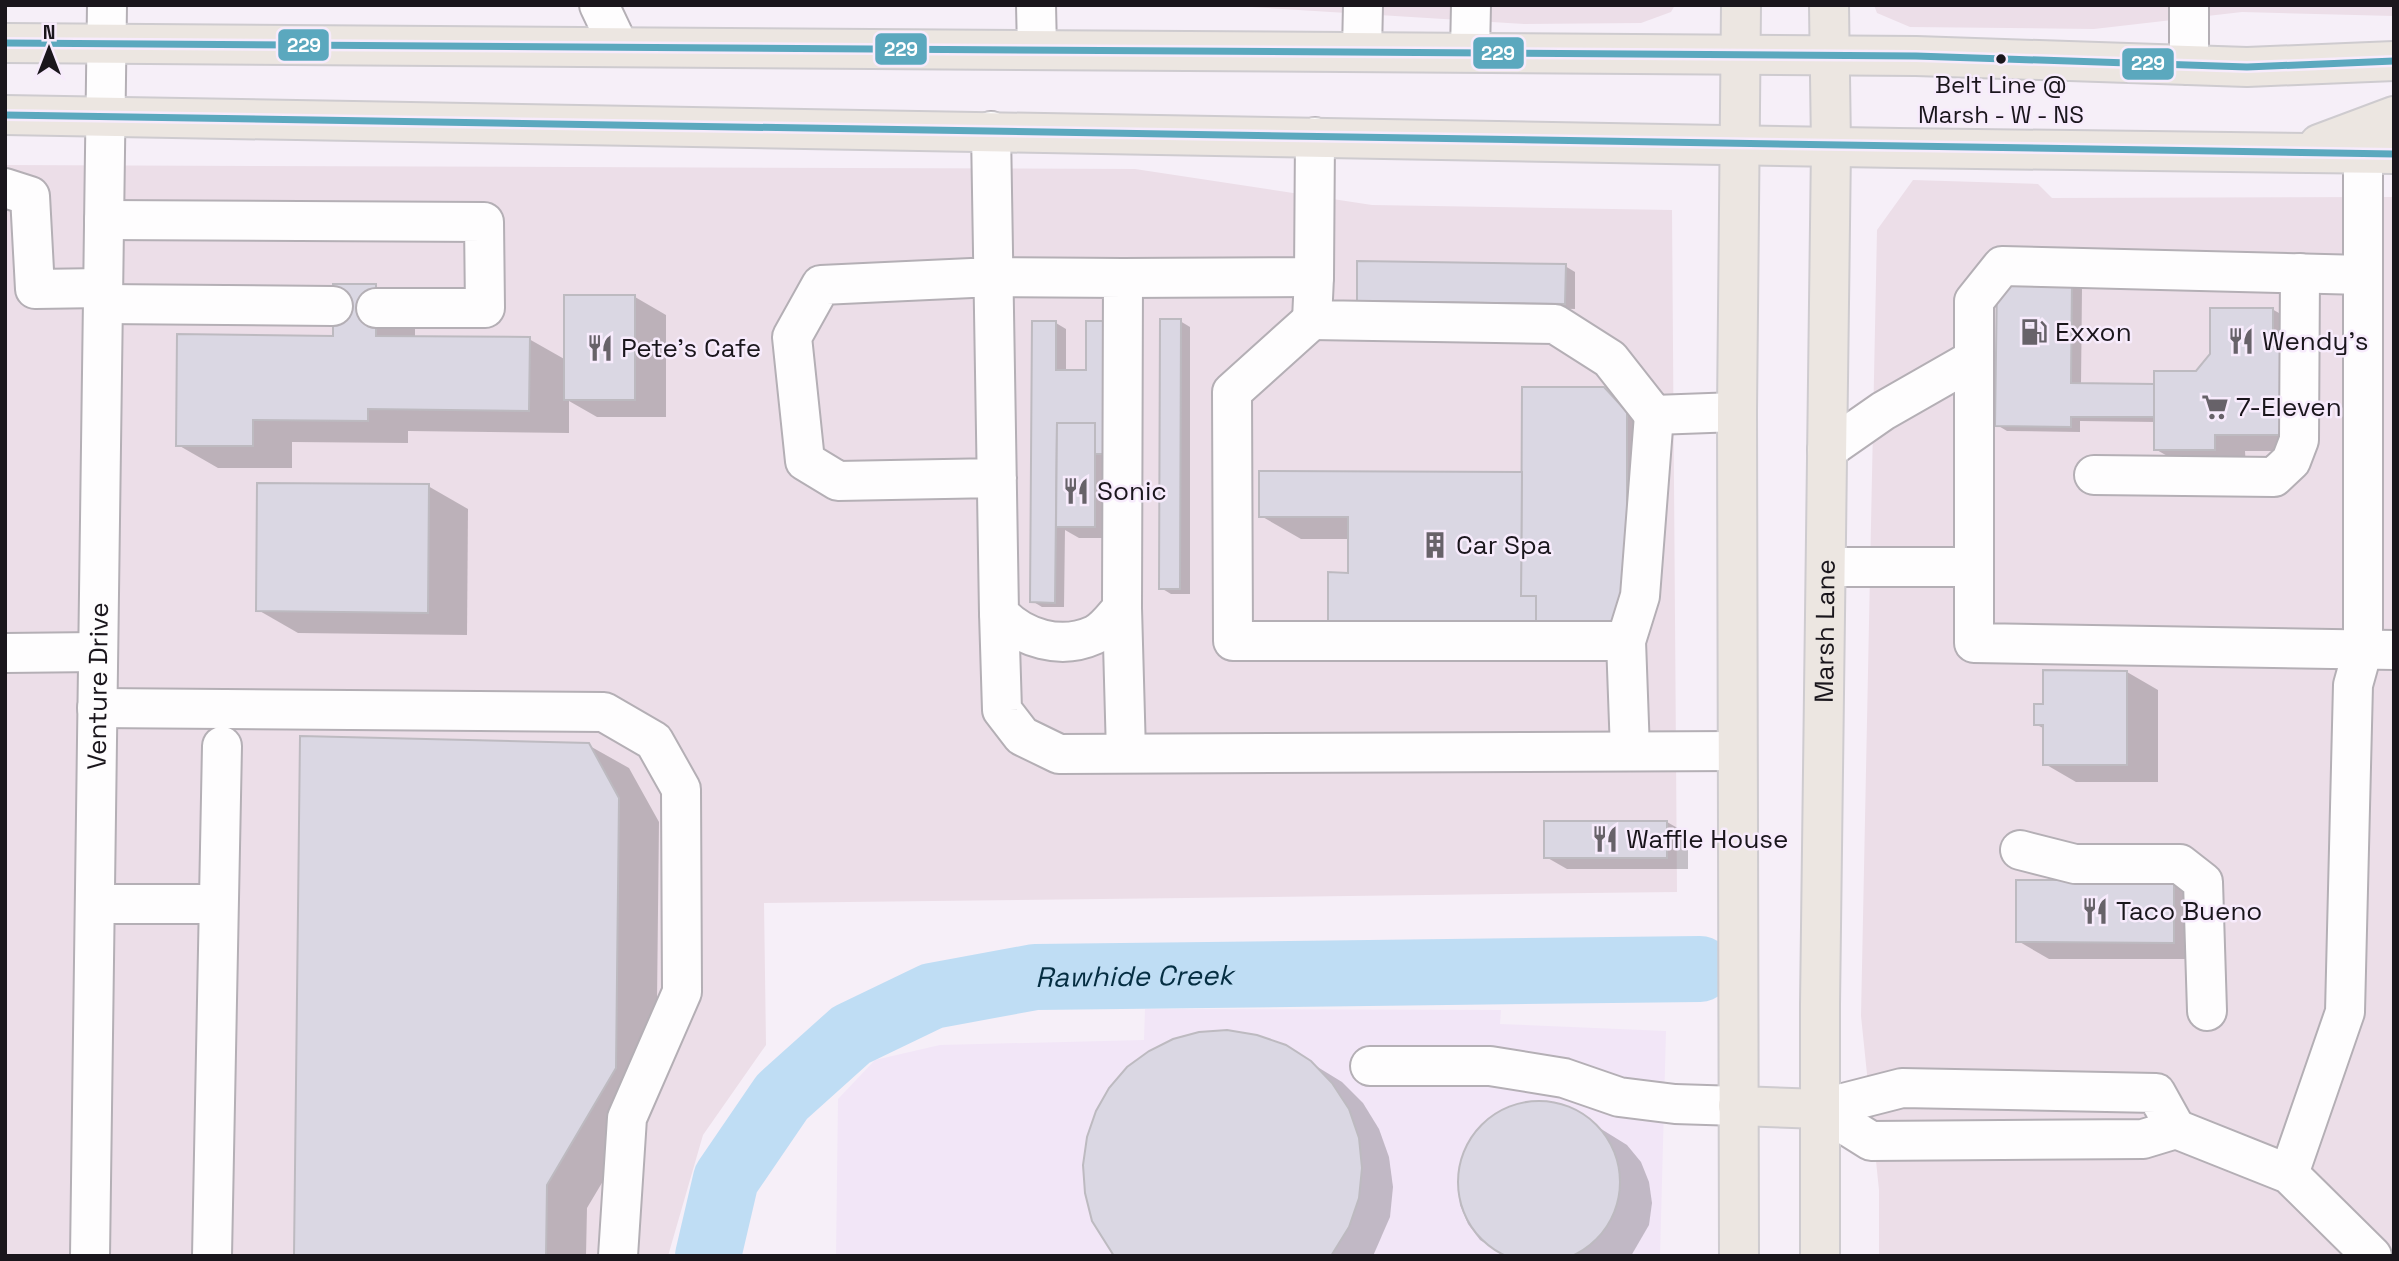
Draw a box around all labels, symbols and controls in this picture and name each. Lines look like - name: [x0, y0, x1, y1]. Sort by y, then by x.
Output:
- north arrow: [14, 14, 84, 84]
- text: N: [43, 20, 55, 45]
- line badge: 229: [277, 28, 330, 62]
- line badge: 229: [874, 32, 928, 66]
- text: 229: [287, 33, 321, 58]
- line badge: 229: [1472, 36, 1525, 70]
- text: 229: [884, 37, 918, 62]
- text: 229: [1481, 41, 1515, 66]
- line badge: 229: [2121, 47, 2175, 81]
- text: 229: [2131, 51, 2165, 76]
- marker: Belt Line @ Marsh - W - NS: [1994, 52, 2008, 66]
- place label: Belt Line @ Marsh - W - NS: [1918, 69, 2084, 130]
- place label: Exxon: [2055, 315, 2132, 349]
- fuel station icon: Exxon: [2019, 317, 2049, 347]
- place label: Wendy's: [2262, 324, 2369, 358]
- restaurant icon: Wendy's: [2226, 326, 2256, 356]
- place label: Pete's Cafe: [621, 331, 761, 365]
- restaurant icon: Pete's Cafe: [585, 333, 615, 363]
- place label: 7-Eleven: [2236, 390, 2342, 424]
- supermarket icon: 7-Eleven: [2200, 392, 2230, 422]
- place label: Sonic: [1097, 474, 1167, 508]
- restaurant icon: Sonic: [1061, 476, 1091, 506]
- place label: Car Spa: [1456, 528, 1552, 562]
- building icon: Car Spa: [1420, 530, 1450, 560]
- street label: Marsh Lane: [1807, 559, 1843, 703]
- street label: Venture Drive: [80, 602, 116, 770]
- place label: Waffle House: [1626, 822, 1788, 856]
- restaurant icon: Waffle House: [1590, 824, 1620, 854]
- place label: Taco Bueno: [2116, 894, 2262, 928]
- restaurant icon: Taco Bueno: [2080, 896, 2110, 926]
- water label: Rawhide Creek: [1035, 957, 1236, 995]

